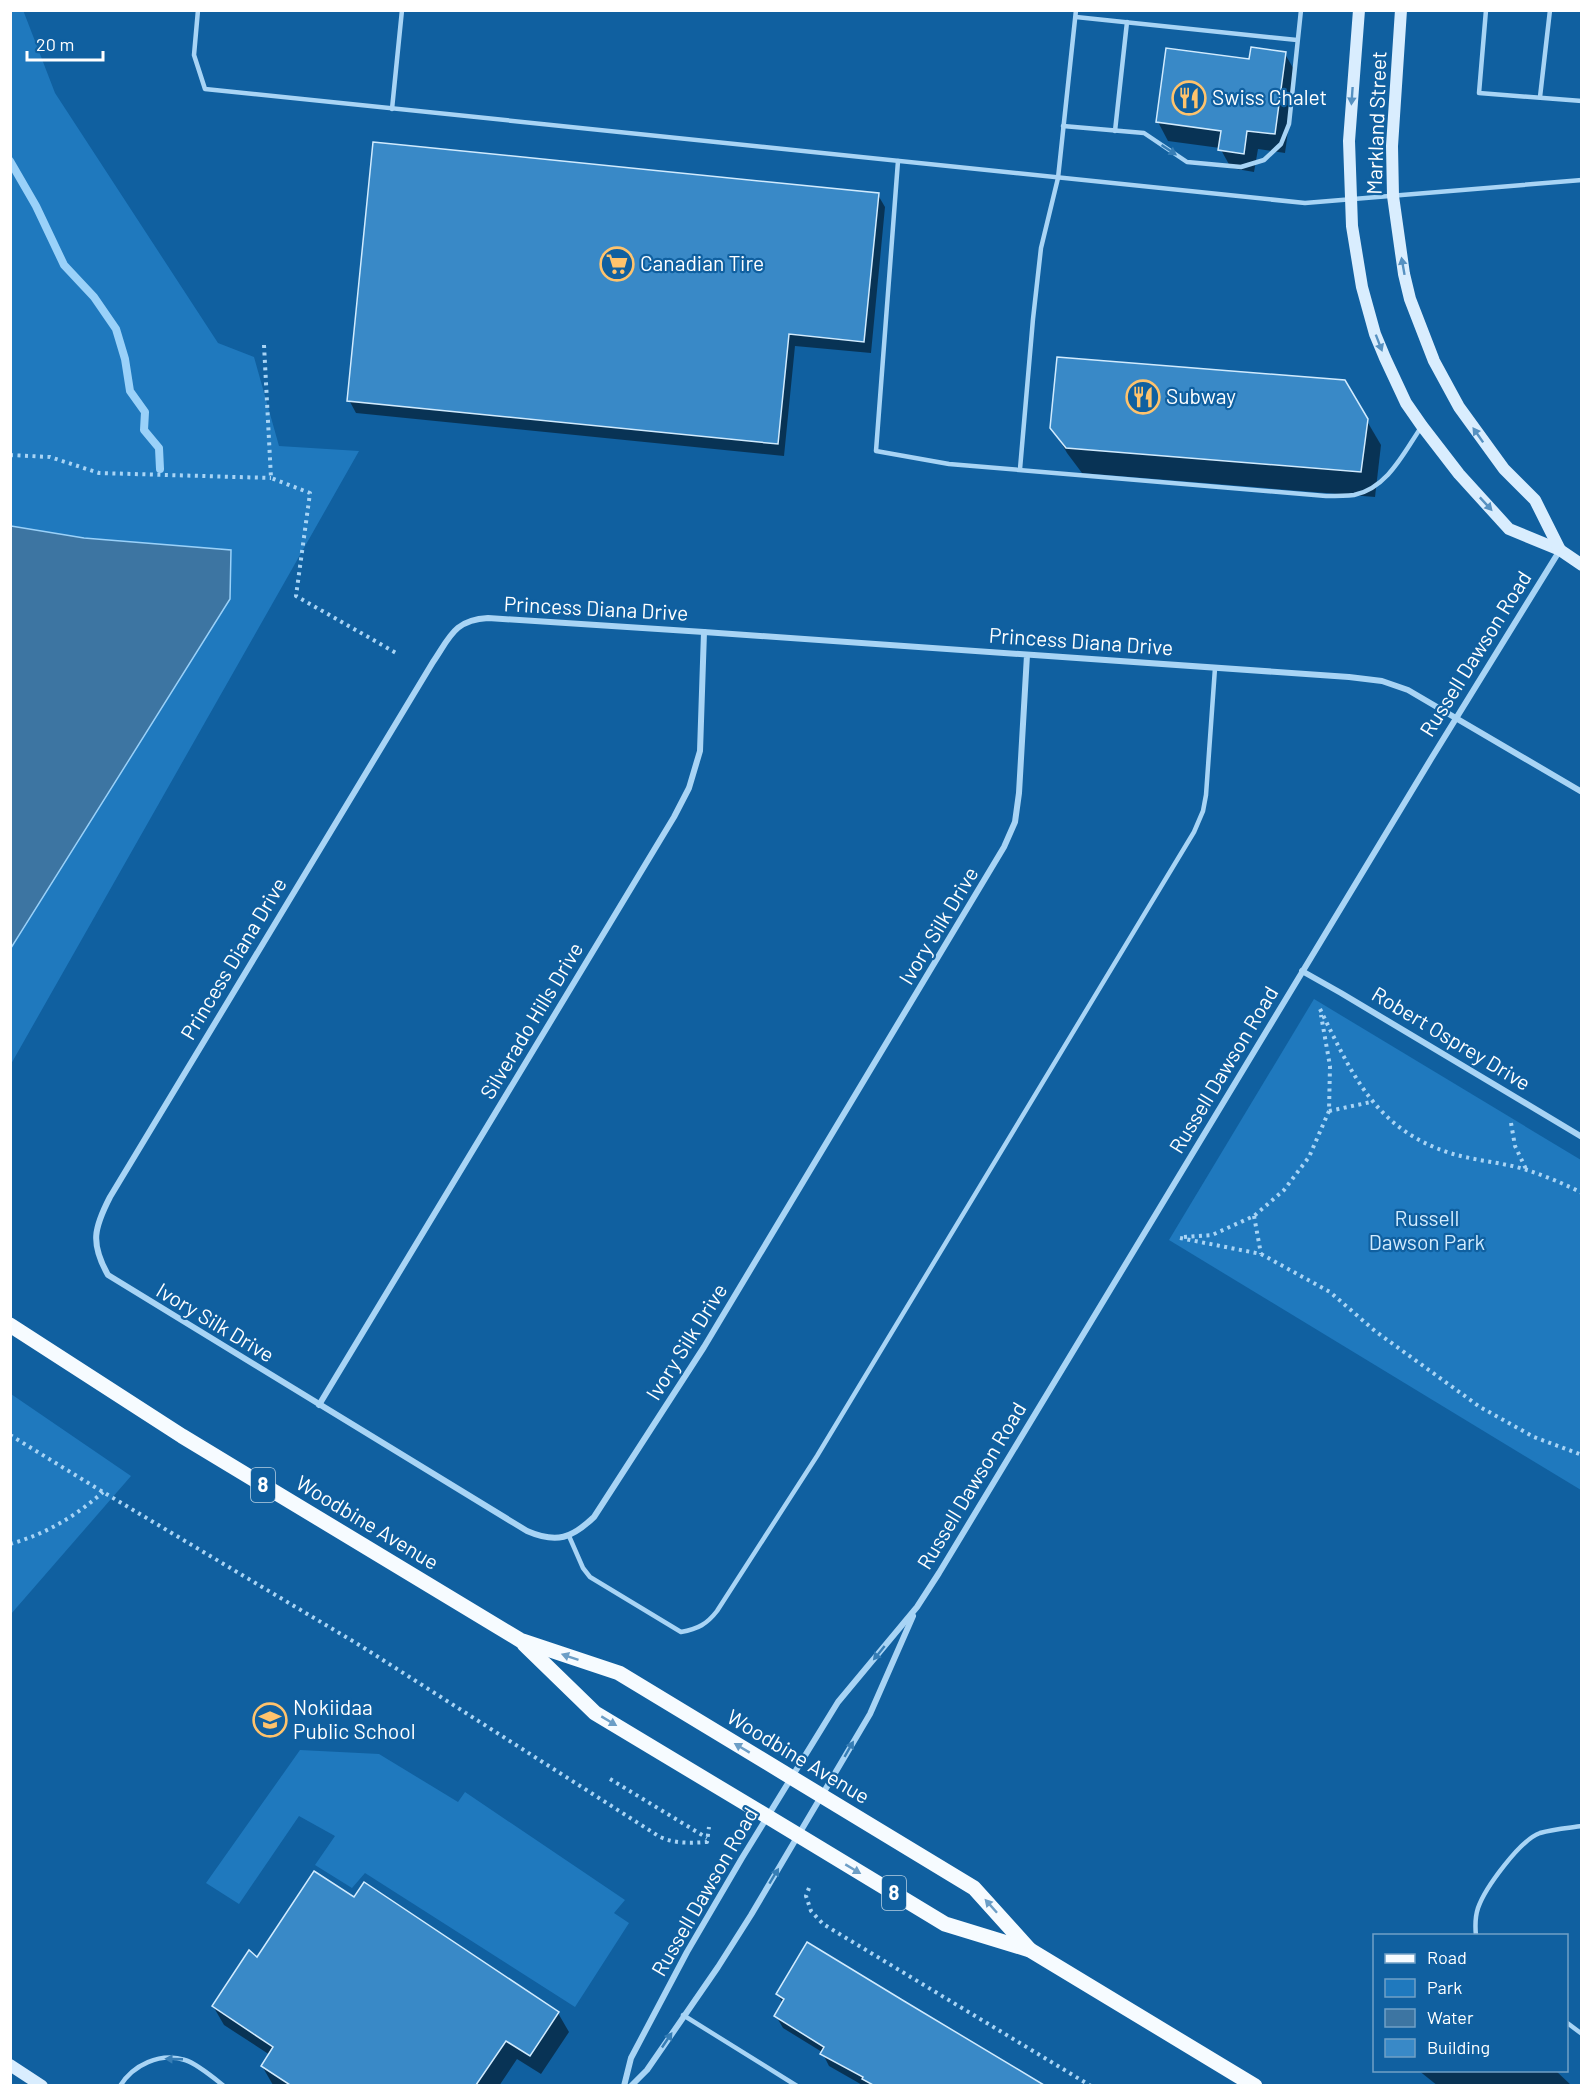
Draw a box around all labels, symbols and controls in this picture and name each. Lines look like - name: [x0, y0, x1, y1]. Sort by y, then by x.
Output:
- scale bar: [27, 24, 104, 62]
- text: 20 m: [36, 33, 74, 55]
- street label: Markland Street: [1361, 51, 1390, 195]
- restaurant icon: Swiss Chalet: [1171, 80, 1207, 116]
- place label: Swiss Chalet: [1212, 84, 1327, 109]
- one-way arrow: [1348, 87, 1357, 106]
- one-way arrow: [1160, 144, 1177, 155]
- supermarket icon: Canadian Tire: [599, 246, 635, 282]
- place label: Canadian Tire: [640, 250, 764, 275]
- one-way arrow: [1398, 256, 1407, 275]
- one-way arrow: [1375, 334, 1384, 352]
- restaurant icon: Subway: [1125, 379, 1161, 415]
- place label: Subway: [1166, 383, 1236, 408]
- one-way arrow: [1472, 428, 1484, 444]
- one-way arrow: [1479, 496, 1492, 511]
- street label: Russell Dawson Road: [1414, 566, 1536, 741]
- street label: Princess Diana Drive: [503, 590, 689, 625]
- street label: Princess Diana Drive: [988, 622, 1174, 659]
- street label: Ivory Silk Drive: [893, 862, 983, 988]
- street label: Princess Diana Drive: [174, 873, 291, 1044]
- street label: Silverado Hills Drive: [474, 937, 587, 1103]
- street label: Russell Dawson Road: [1163, 981, 1282, 1157]
- street label: Robert Osprey Drive: [1368, 981, 1536, 1095]
- park label: Russell Dawson Park: [1369, 1205, 1485, 1254]
- street label: Ivory Silk Drive: [153, 1277, 279, 1367]
- street label: Ivory Silk Drive: [640, 1278, 731, 1404]
- street label: Russell Dawson Road: [911, 1397, 1030, 1573]
- road number: 8: [251, 1468, 275, 1502]
- street label: Woodbine Avenue: [292, 1469, 444, 1574]
- one-way arrow: [874, 1645, 886, 1660]
- one-way arrow: [561, 1651, 579, 1661]
- place label: Nokiidaa Public School: [293, 1694, 416, 1743]
- school or university icon: Nokiidaa Public School: [252, 1702, 288, 1738]
- street label: Woodbine Avenue: [723, 1703, 875, 1808]
- one-way arrow: [601, 1716, 617, 1727]
- one-way arrow: [844, 1741, 855, 1757]
- one-way arrow: [734, 1742, 750, 1753]
- street label: Russell Dawson Road: [645, 1803, 762, 1980]
- one-way arrow: [845, 1863, 861, 1874]
- one-way arrow: [768, 1868, 779, 1884]
- road number: 8: [882, 1876, 906, 1910]
- one-way arrow: [984, 1899, 998, 1914]
- legend: [1373, 1934, 1568, 2072]
- text: Road: [1427, 1946, 1467, 1968]
- text: Park: [1427, 1976, 1462, 1998]
- text: Water: [1427, 2006, 1474, 2028]
- one-way arrow: [661, 2032, 673, 2048]
- text: Building: [1427, 2036, 1490, 2058]
- one-way arrow: [164, 2055, 183, 2064]

